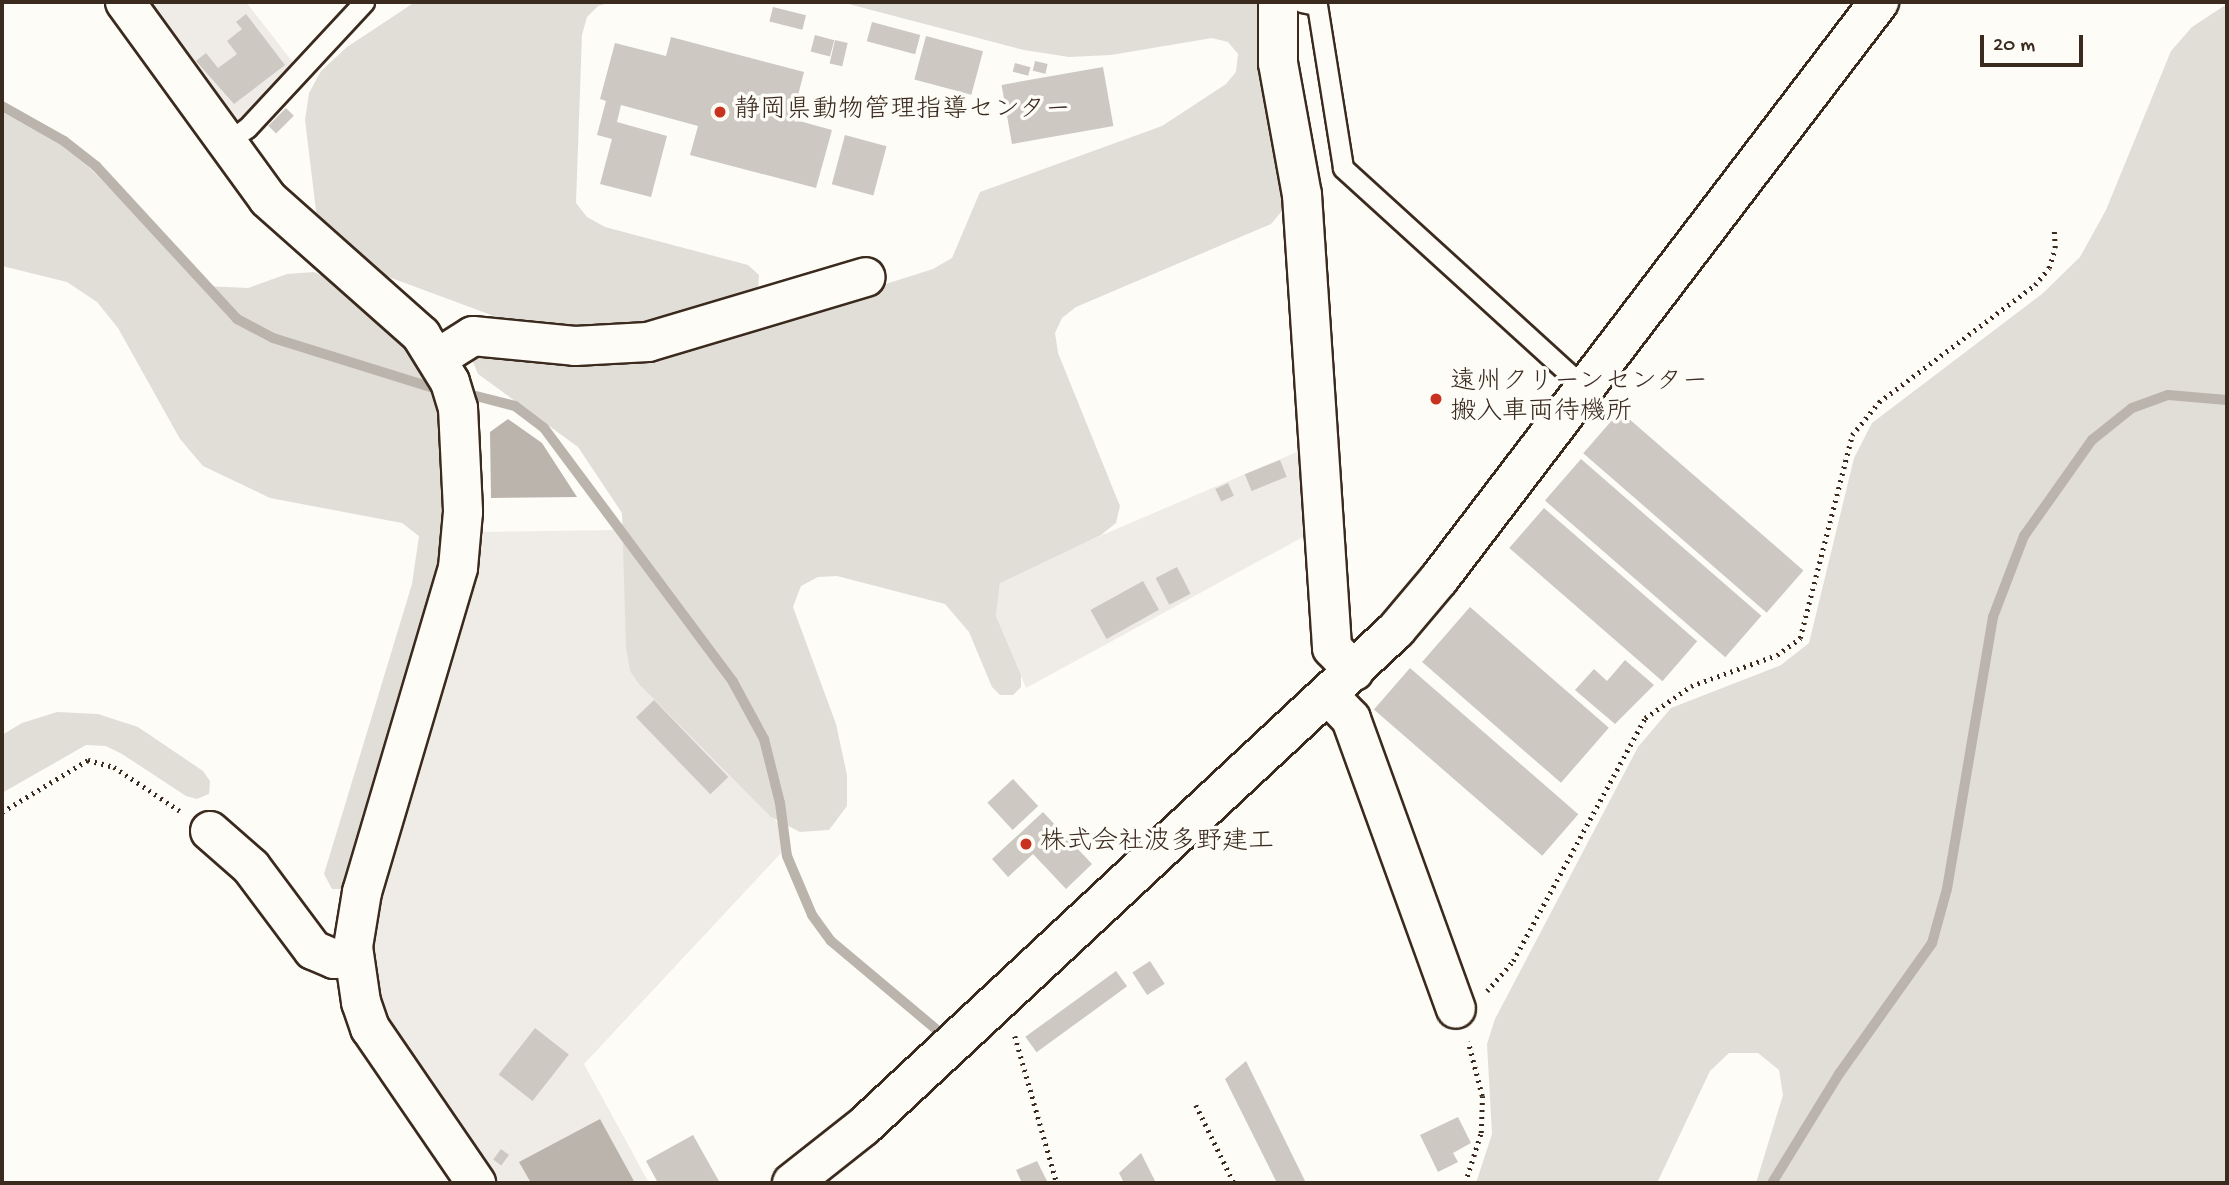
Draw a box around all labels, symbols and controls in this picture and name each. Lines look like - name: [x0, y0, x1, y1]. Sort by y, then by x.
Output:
- scale bar: [1984, 21, 2087, 65]
- text: 20 m: [1993, 34, 2035, 59]
- place label: 静岡県動物管理指導センター: [734, 96, 1072, 128]
- marker: 静岡県動物管理指導センター: [712, 104, 728, 120]
- place label: 遠州クリーンセンター 搬入車両待機所: [1450, 368, 1710, 430]
- marker: 遠州クリーンセンター 搬入車両待機所: [1428, 391, 1444, 407]
- place label: 株式会社波多野建工: [1040, 828, 1274, 860]
- marker: 株式会社波多野建工: [1018, 836, 1034, 852]

